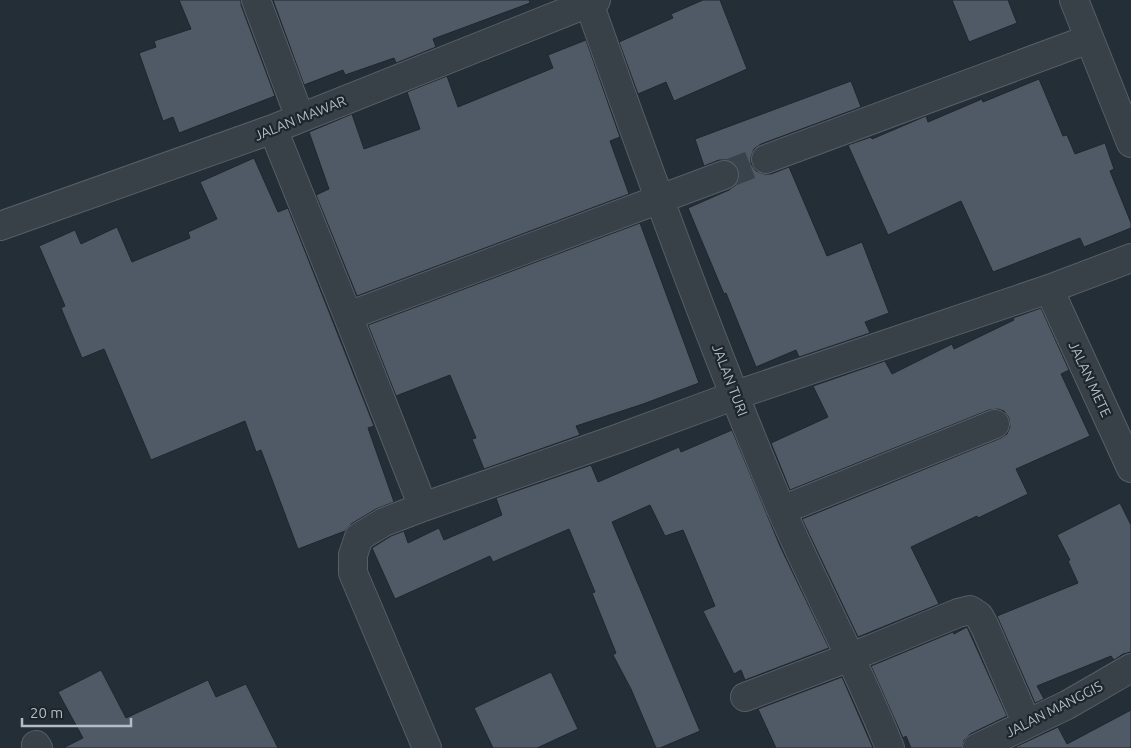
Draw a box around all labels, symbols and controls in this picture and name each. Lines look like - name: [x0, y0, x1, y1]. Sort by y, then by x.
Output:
- street label: JALAN MAWAR: [252, 92, 348, 144]
- street label: JALAN METE: [1066, 339, 1115, 419]
- street label: JALAN TURI: [709, 342, 751, 418]
- street label: JALAN MANGGIS: [1003, 678, 1105, 740]
- scale bar: [22, 696, 131, 728]
- text: 20 m: [30, 704, 63, 721]

